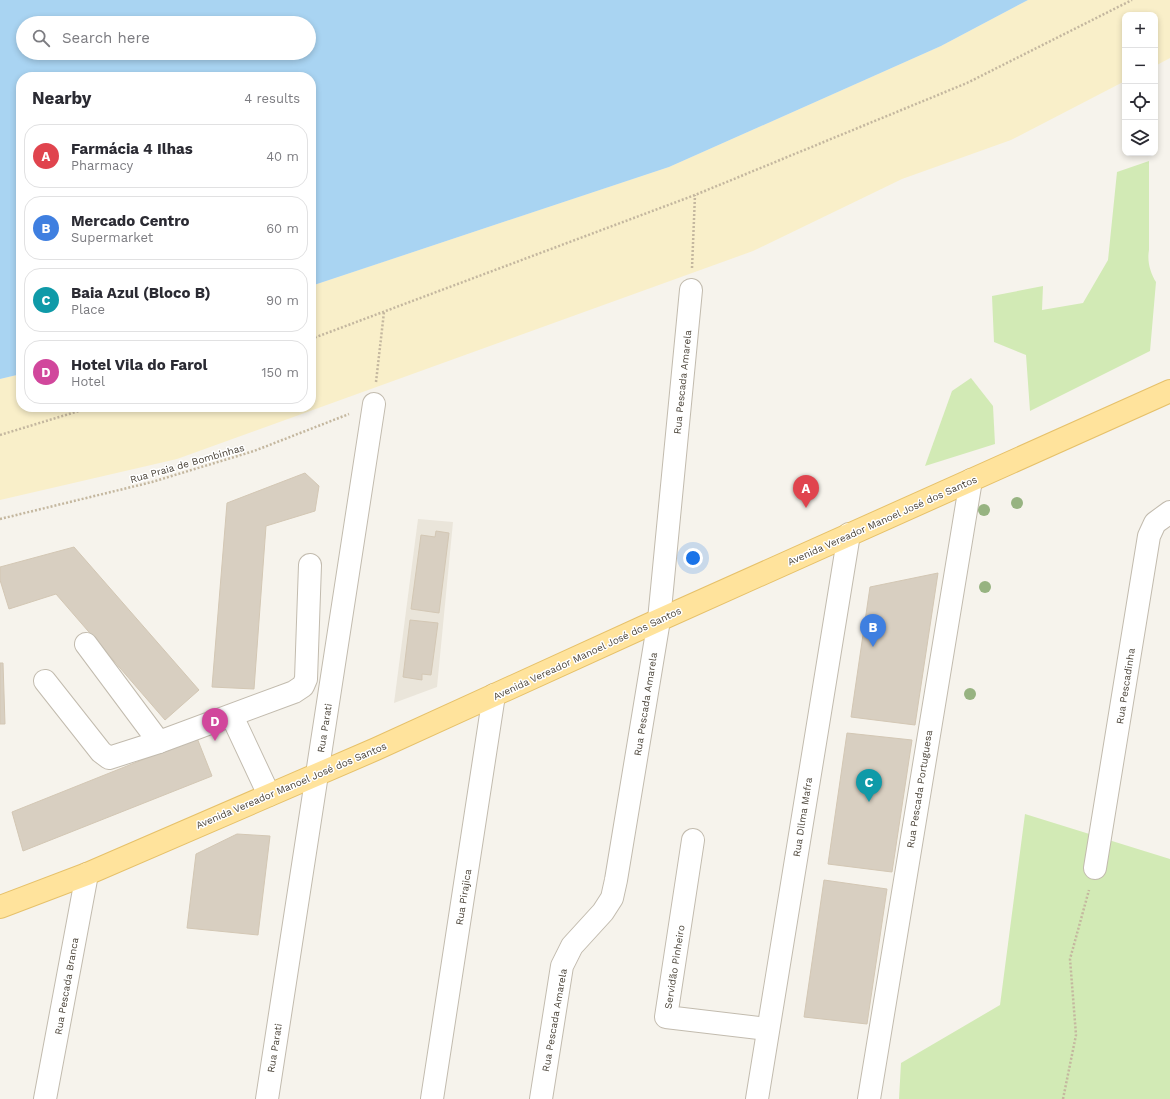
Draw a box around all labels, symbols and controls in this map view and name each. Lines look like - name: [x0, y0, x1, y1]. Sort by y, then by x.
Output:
- map controls: [1122, 12, 1158, 156]
- button: +: [1122, 12, 1158, 48]
- search box: [16, 16, 316, 60]
- icon: search: [30, 27, 52, 49]
- text: Search here: [62, 29, 150, 47]
- button: −: [1122, 48, 1158, 84]
- button: locate: [1122, 84, 1158, 120]
- text: Nearby: [32, 88, 91, 108]
- text: 4 results: [244, 91, 300, 106]
- button: layers: [1122, 120, 1158, 156]
- text: Farmácia 4 Ilhas: [71, 140, 193, 158]
- text: A: [42, 149, 50, 164]
- text: 40 m: [266, 149, 299, 164]
- text: Pharmacy: [71, 158, 133, 173]
- text: Mercado Centro: [71, 212, 190, 230]
- text: B: [42, 221, 50, 236]
- text: 60 m: [266, 221, 299, 236]
- text: Supermarket: [71, 230, 153, 245]
- text: Baia Azul (Bloco B): [71, 284, 211, 302]
- text: C: [42, 293, 50, 308]
- text: 90 m: [266, 293, 299, 308]
- text: Place: [71, 302, 105, 317]
- street label: Rua Pescada Amarela: [672, 329, 693, 435]
- text: Hotel Vila do Farol: [71, 356, 207, 374]
- text: D: [41, 365, 51, 380]
- text: 150 m: [261, 365, 299, 380]
- text: Hotel: [71, 374, 105, 389]
- street label: Rua Praia de Bombinhas: [129, 442, 246, 485]
- street label: Avenida Vereador Manoel José dos Santos: [785, 472, 979, 568]
- pin: A: [793, 475, 819, 508]
- your location: [683, 548, 703, 568]
- street label: Avenida Vereador Manoel José dos Santos: [492, 605, 683, 702]
- pin: B: [860, 614, 886, 647]
- street label: Rua Pescadinha: [1114, 647, 1137, 725]
- street label: Rua Pescada Amarela: [632, 651, 659, 757]
- street label: Rua Parati: [315, 703, 334, 753]
- pin: D: [202, 708, 228, 741]
- street label: Rua Pescada Portuguesa: [905, 729, 934, 849]
- street label: Avenida Vereador Manoel José dos Santos: [194, 740, 388, 831]
- pin: C: [856, 769, 882, 802]
- street label: Rua Dilma Mafra: [791, 776, 814, 858]
- street label: Rua Pirajica: [454, 868, 473, 926]
- street label: Servidão Pinheiro: [662, 924, 687, 1010]
- street label: Rua Pescada Branca: [53, 936, 81, 1036]
- street label: Rua Pescada Amarela: [540, 967, 569, 1073]
- street label: Rua Parati: [265, 1023, 284, 1073]

